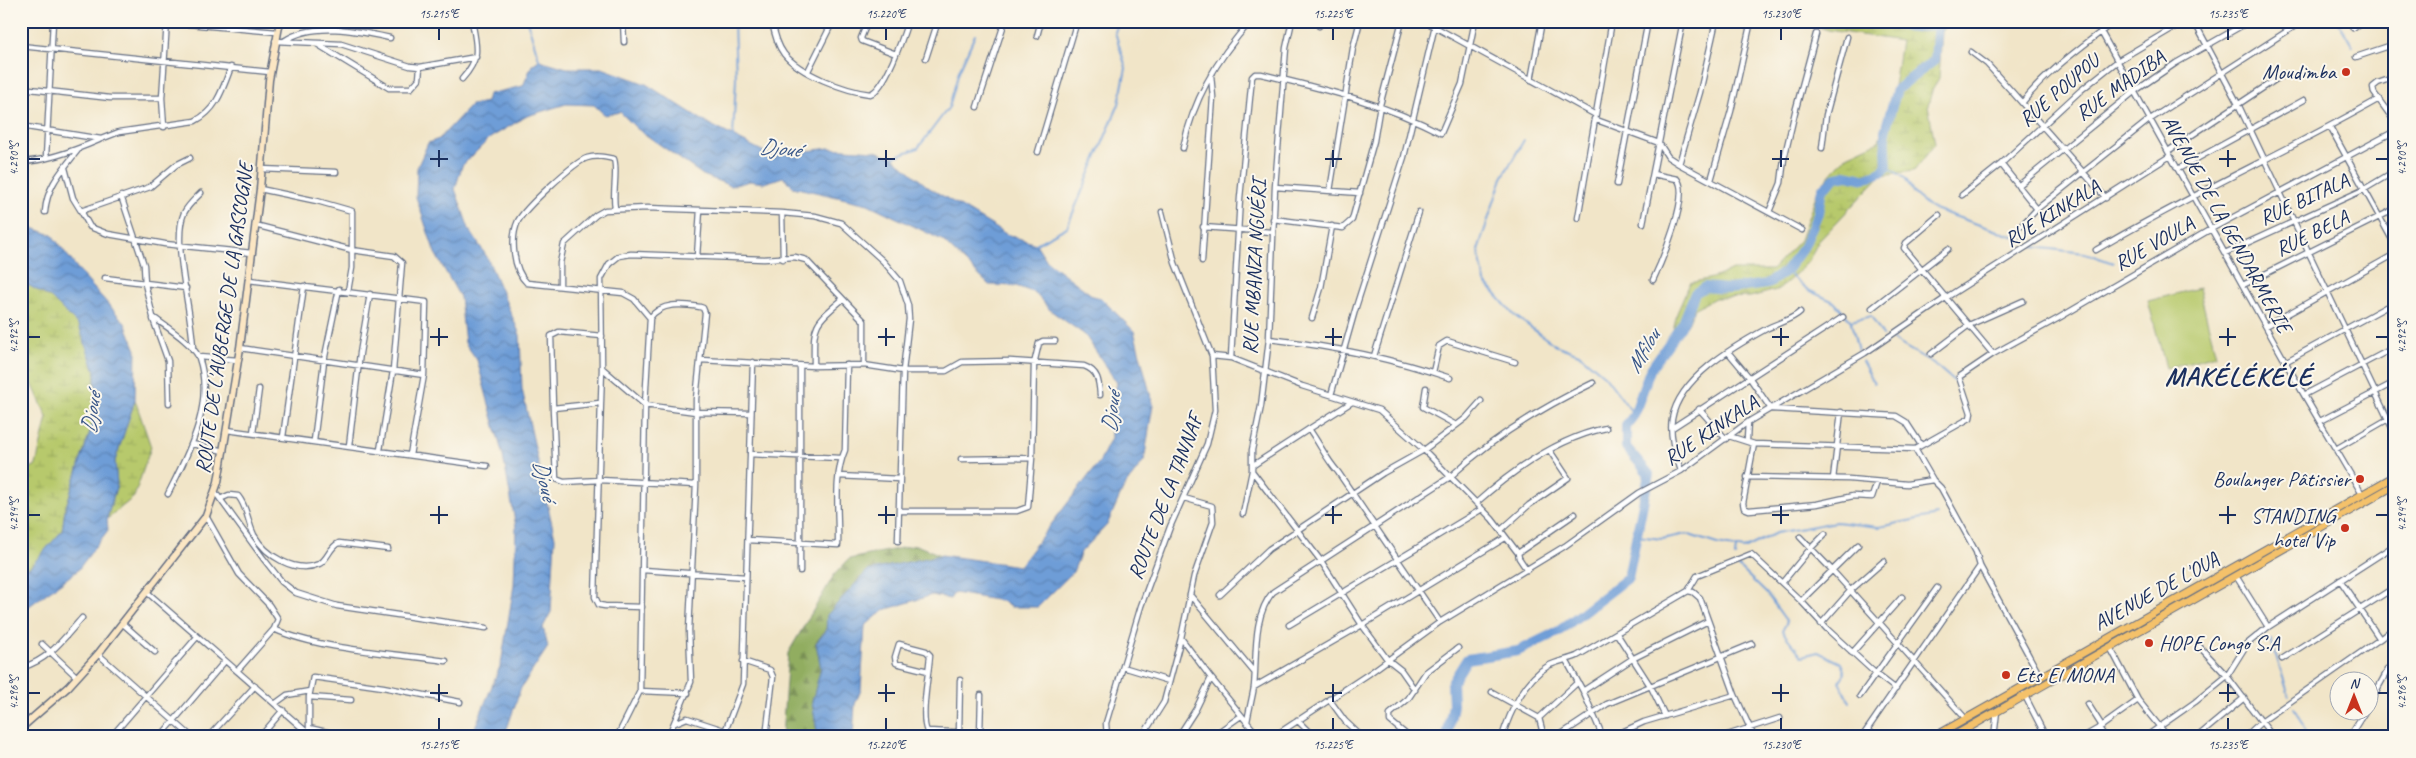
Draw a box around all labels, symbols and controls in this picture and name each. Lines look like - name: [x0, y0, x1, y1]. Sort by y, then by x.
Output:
- text: 15.215°E: [419, 6, 460, 22]
- text: 15.220°E: [866, 6, 907, 22]
- text: 15.225°E: [1313, 6, 1354, 22]
- text: 15.230°E: [1761, 6, 1802, 22]
- text: 15.235°E: [2208, 6, 2249, 22]
- street label: RUE MADIBA: [2070, 44, 2170, 126]
- street label: RUE POUPOU: [2013, 46, 2107, 132]
- place label: Moudimba: [2262, 59, 2338, 85]
- marker: Moudimba: [2340, 66, 2352, 78]
- street label: AVENUE DE LA GENDARMERIE: [2156, 111, 2299, 340]
- water label: Djoué: [758, 132, 808, 165]
- text: 4.290°S: [6, 140, 22, 176]
- text: 4.290°S: [2394, 140, 2410, 176]
- street label: ROUTE DE L'AUBERGE DE LA GASCOGNE: [189, 158, 259, 475]
- street label: RUE BITALA: [2255, 167, 2353, 231]
- street label: RUE KINKALA: [1999, 173, 2105, 253]
- street label: RUE MBANZA NGUÉRI: [1236, 174, 1272, 355]
- street label: RUE BELA: [2271, 203, 2354, 262]
- street label: RUE VOULA: [2110, 210, 2199, 276]
- text: 4.292°S: [6, 318, 22, 354]
- text: 4.292°S: [2394, 318, 2410, 354]
- water label: Mfilou: [1619, 321, 1668, 378]
- district label: MAKÉLÉKÉLÉ: [2165, 360, 2316, 393]
- water label: Djoué: [1095, 383, 1128, 434]
- water label: Djoué: [74, 384, 109, 435]
- street label: RUE KINKALA: [1659, 389, 1763, 471]
- street label: ROUTE DE LA TANNAF: [1122, 406, 1210, 583]
- water label: Djoué: [527, 457, 565, 509]
- place label: Boulanger Pâtissier: [2213, 466, 2352, 492]
- marker: Boulanger Pâtissier: [2354, 473, 2366, 485]
- text: 4.294°S: [6, 496, 22, 532]
- text: 4.294°S: [2394, 496, 2410, 532]
- place label: STANDING hotel Vip: [2251, 503, 2339, 553]
- marker: STANDING hotel Vip: [2339, 522, 2351, 534]
- street label: AVENUE DE L'OUA: [2089, 546, 2224, 636]
- place label: HOPE Congo S.A: [2159, 630, 2281, 656]
- marker: HOPE Congo S.A: [2143, 637, 2155, 649]
- place label: Ets El MONA: [2016, 662, 2115, 688]
- marker: Ets El MONA: [2000, 669, 2012, 681]
- north arrow: [2328, 670, 2378, 720]
- text: 4.296°S: [6, 674, 22, 710]
- text: 4.296°S: [2394, 674, 2410, 710]
- text: N: [2350, 675, 2361, 692]
- text: 15.215°E: [419, 737, 460, 753]
- text: 15.220°E: [866, 737, 907, 753]
- text: 15.225°E: [1313, 737, 1354, 753]
- text: 15.230°E: [1761, 737, 1802, 753]
- text: 15.235°E: [2208, 737, 2249, 753]

